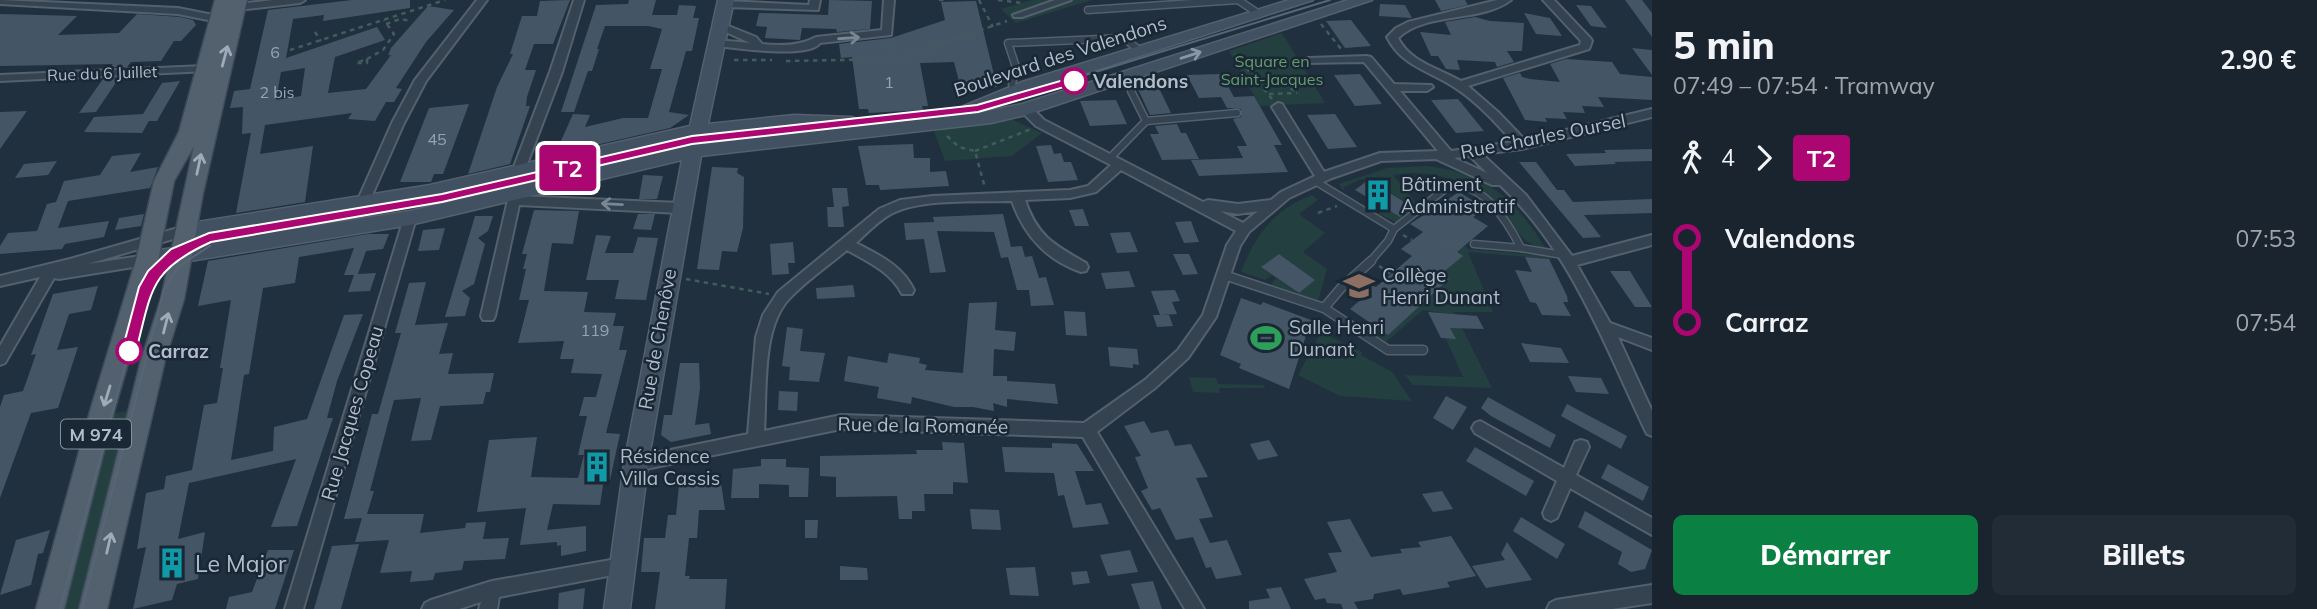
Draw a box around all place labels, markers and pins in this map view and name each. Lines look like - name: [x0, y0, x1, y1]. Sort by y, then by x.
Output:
- marker: Valendons: [1061, 68, 1087, 94]
- place label: Valendons: [1093, 70, 1188, 92]
- place label: Bâtiment Administratif: [1401, 172, 1515, 218]
- building icon: Bâtiment Administratif: [1361, 178, 1395, 212]
- place label: Collège Henri Dunant: [1382, 263, 1500, 309]
- school or university icon: Collège Henri Dunant: [1342, 269, 1376, 303]
- place label: Salle Henri Dunant: [1289, 315, 1384, 361]
- sports icon: Salle Henri Dunant: [1249, 321, 1283, 355]
- marker: Carraz: [116, 338, 142, 364]
- place label: Carraz: [148, 339, 209, 363]
- place label: Résidence Villa Cassis: [620, 444, 720, 490]
- building icon: Résidence Villa Cassis: [580, 450, 614, 484]
- building icon: Le Major: [155, 546, 189, 580]
- place label: Le Major: [195, 549, 287, 578]

